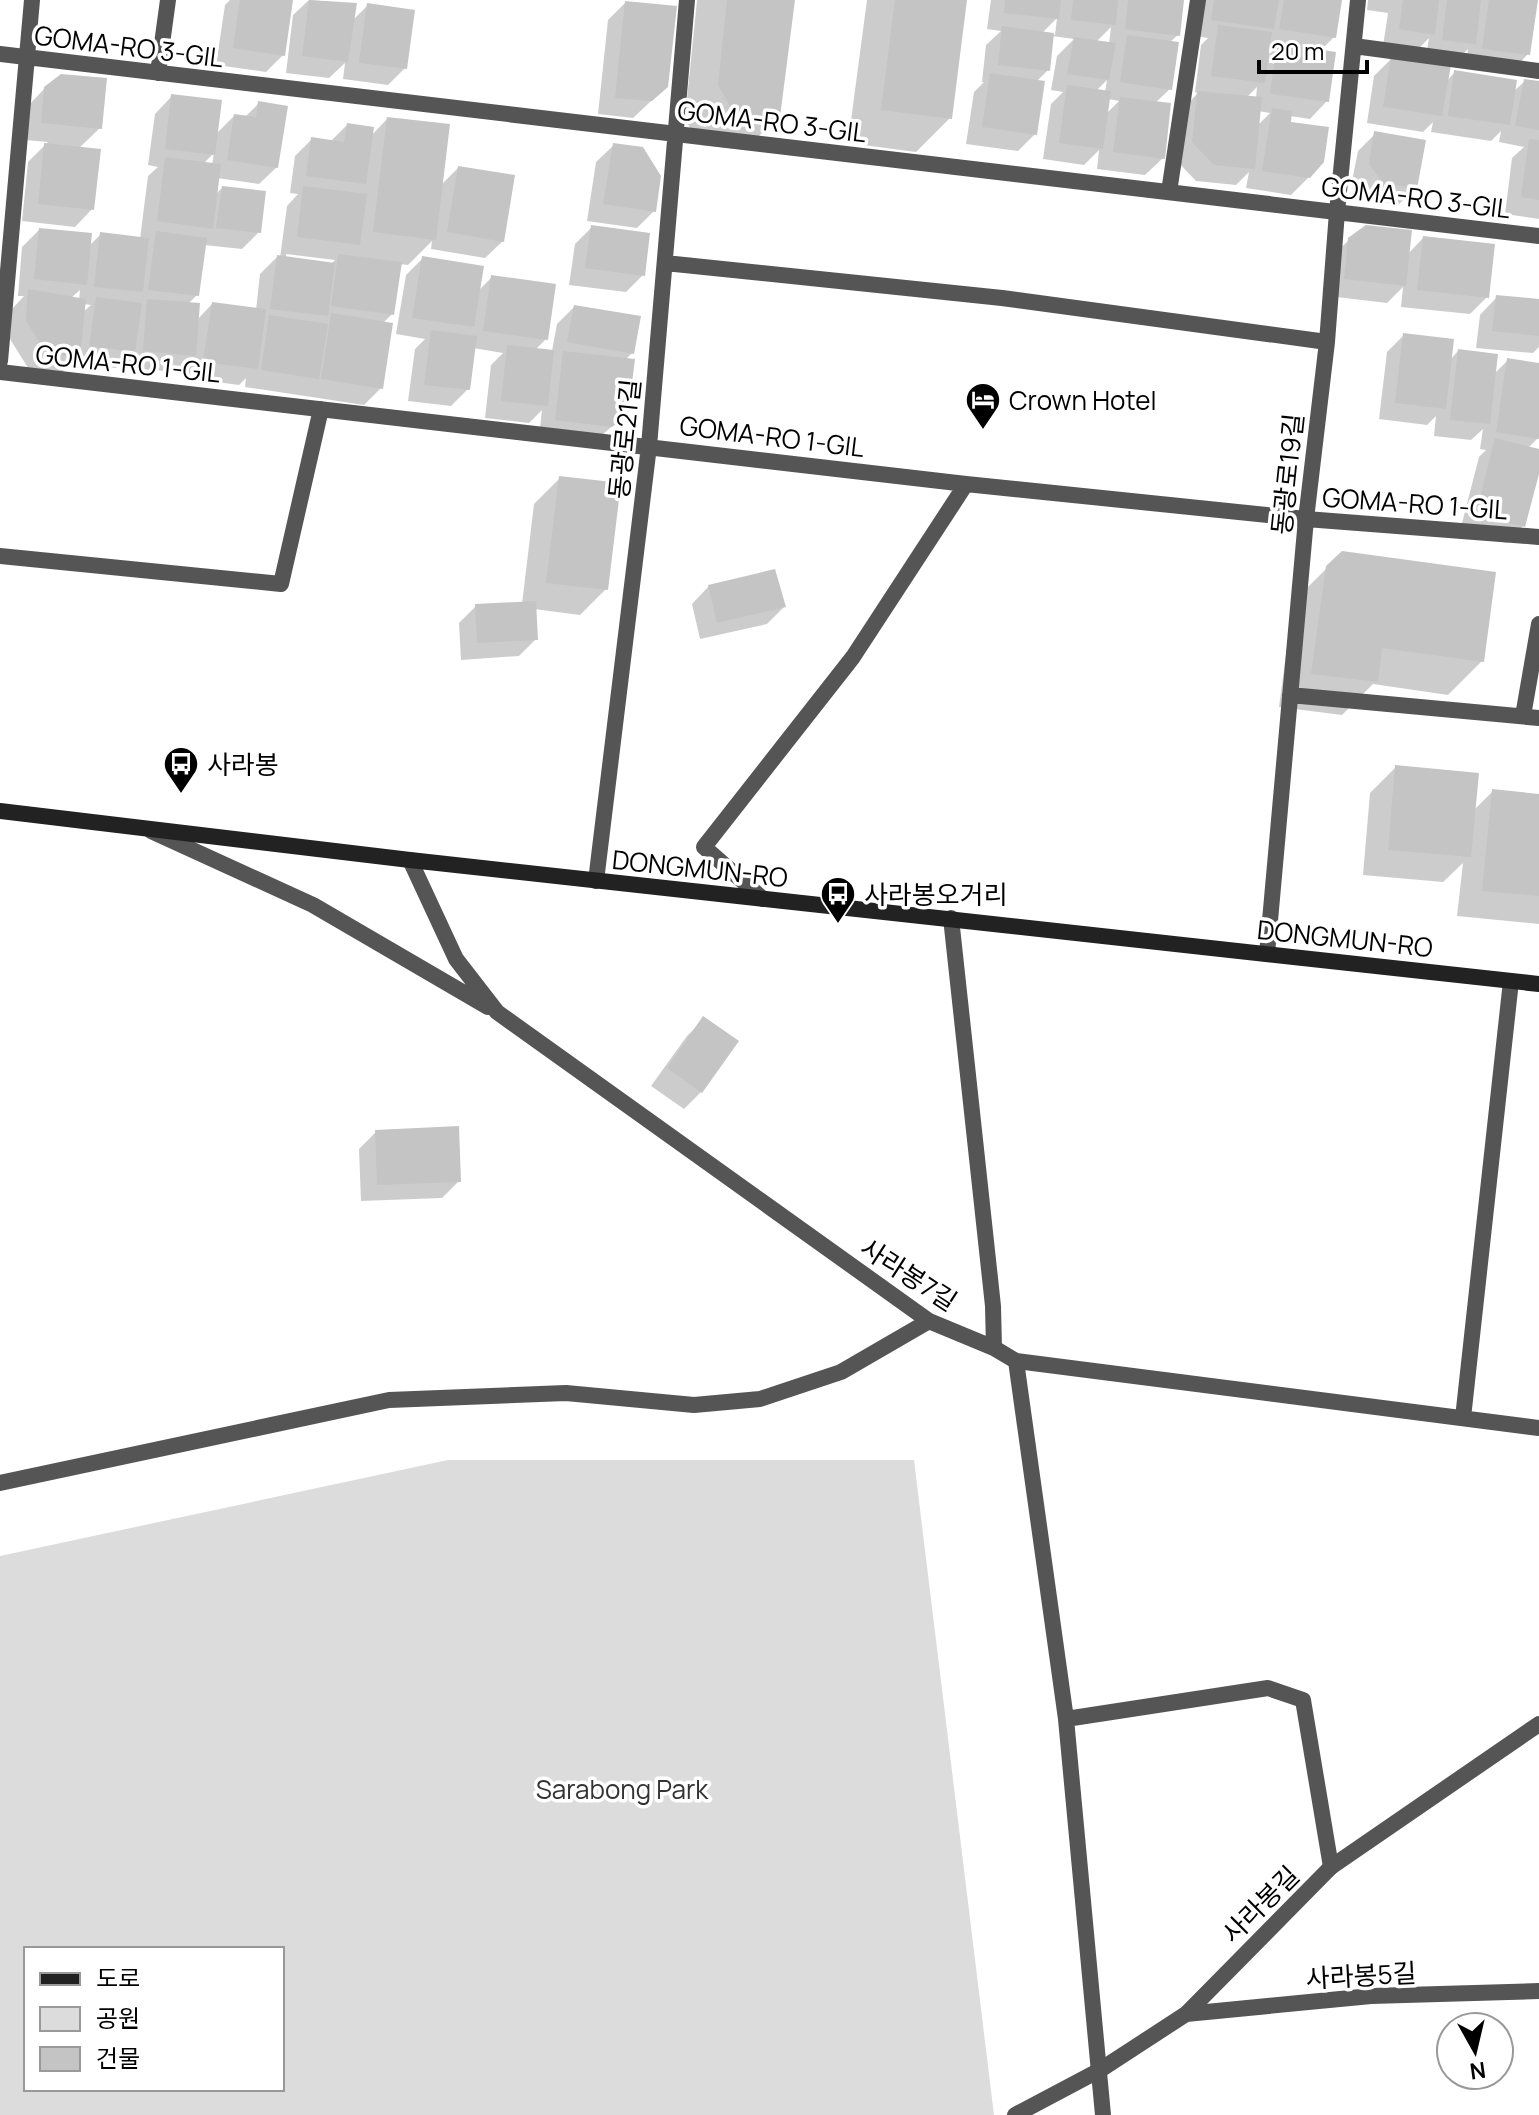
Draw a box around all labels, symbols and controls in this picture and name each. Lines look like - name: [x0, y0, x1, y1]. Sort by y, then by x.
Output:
- street label: GOMA-RO 3-GIL: [33, 17, 225, 75]
- scale bar: [1259, 24, 1367, 74]
- text: 20 m: [1271, 34, 1324, 67]
- street label: GOMA-RO 3-GIL: [676, 92, 868, 150]
- street label: GOMA-RO 3-GIL: [1320, 168, 1512, 226]
- street label: GOMA-RO 1-GIL: [34, 335, 222, 391]
- street label: 동광로21길: [600, 377, 648, 501]
- hotel icon: Crown Hotel: [964, 381, 1002, 431]
- place label: Crown Hotel: [1009, 382, 1157, 418]
- street label: GOMA-RO 1-GIL: [678, 407, 866, 465]
- street label: 동광로19길: [1263, 411, 1311, 537]
- street label: GOMA-RO 1-GIL: [1321, 479, 1509, 527]
- bus stop icon: 사라봉: [162, 745, 200, 795]
- place label: 사라봉: [207, 746, 279, 782]
- street label: DONGMUN-RO: [610, 841, 790, 895]
- bus stop icon: 사라봉오거리: [819, 875, 857, 925]
- place label: 사라봉오거리: [864, 876, 1008, 912]
- street label: DONGMUN-RO: [1255, 911, 1435, 965]
- street label: 사라봉7길: [854, 1229, 964, 1319]
- park label: Sarabong Park: [536, 1771, 709, 1807]
- street label: 사라봉길: [1213, 1857, 1307, 1951]
- legend: [24, 1947, 284, 2091]
- street label: 사라봉5길: [1305, 1954, 1417, 1996]
- text: 도로: [96, 1961, 140, 1994]
- text: 공원: [96, 2001, 140, 2034]
- north arrow: [1435, 2011, 1515, 2091]
- text: 건물: [96, 2041, 140, 2074]
- text: N: [1468, 2055, 1488, 2087]

